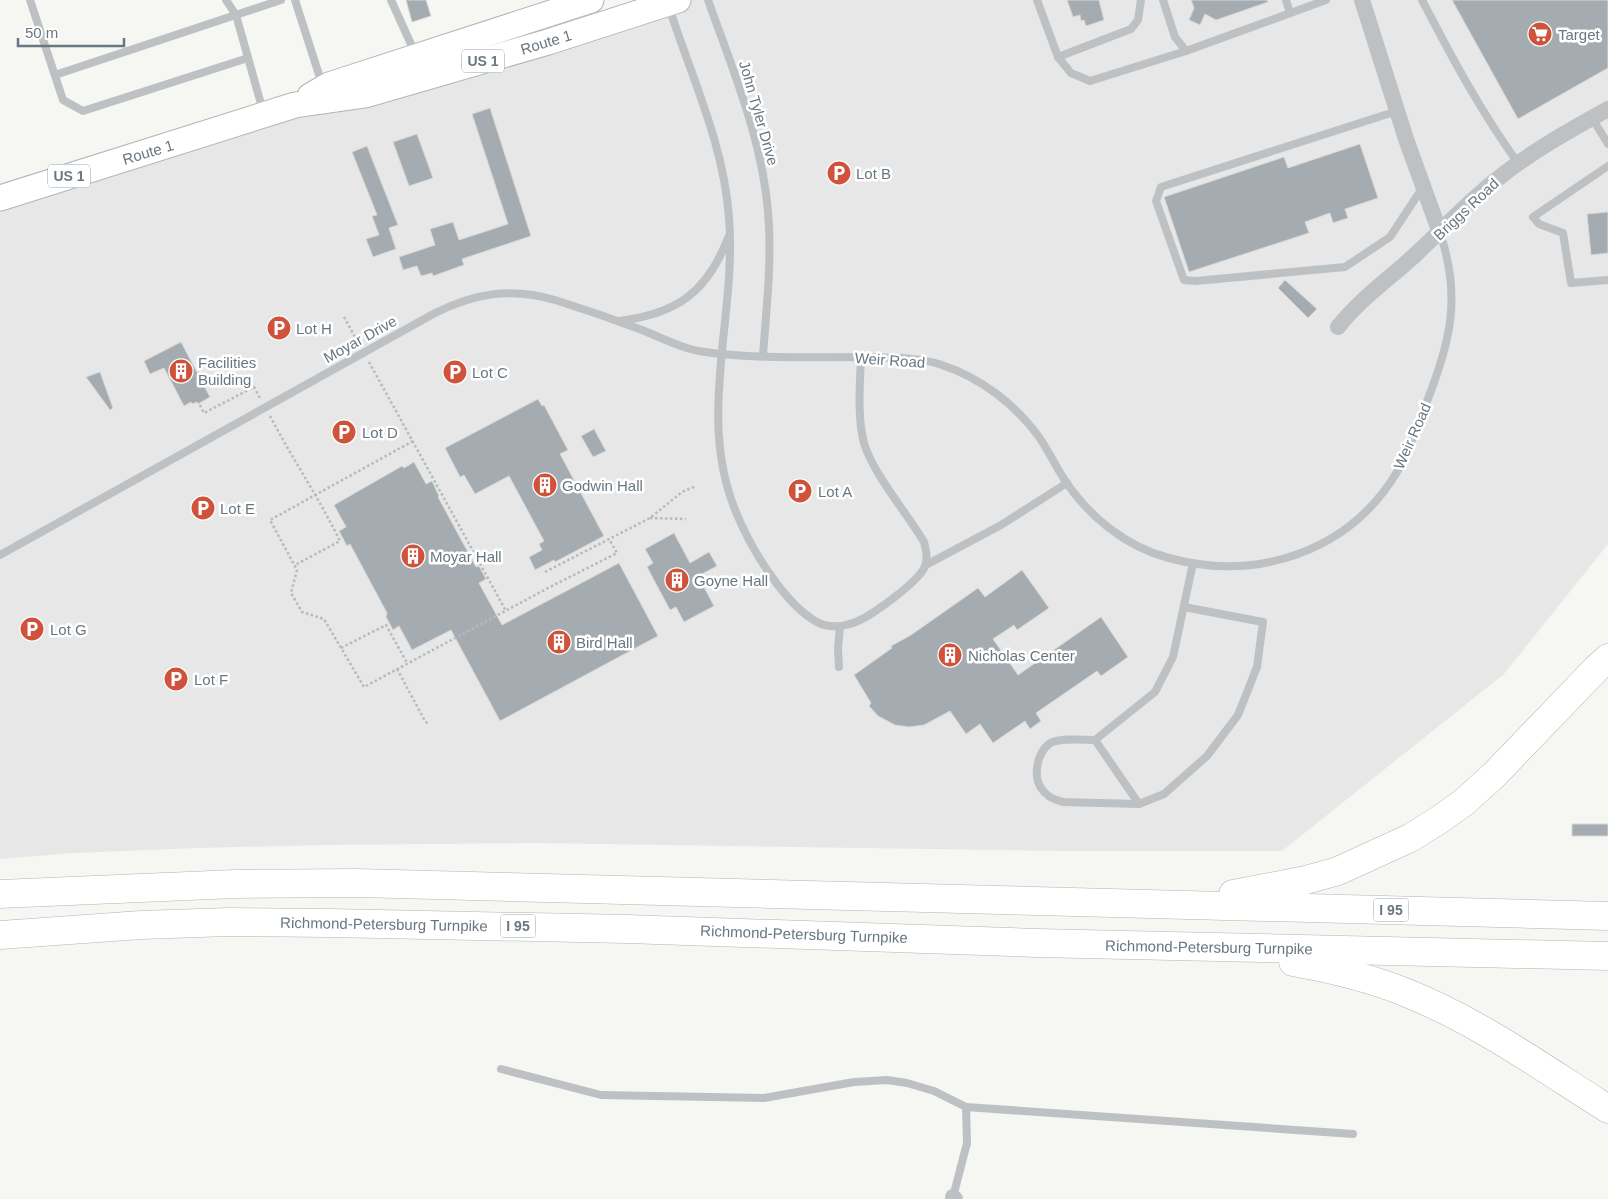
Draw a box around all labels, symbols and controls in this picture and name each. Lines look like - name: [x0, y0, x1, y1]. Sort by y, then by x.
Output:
- scale bar: [18, 15, 124, 47]
- supermarket icon: Target: [1527, 21, 1553, 47]
- text: 50 m: [25, 24, 58, 41]
- street label: Route 1: [518, 26, 574, 58]
- place label: Target: [1558, 26, 1601, 43]
- road number: US 1: [462, 49, 504, 72]
- street label: John Tyler Drive: [736, 59, 782, 167]
- street label: Route 1: [120, 136, 176, 168]
- parking icon: Lot B: [826, 160, 852, 186]
- road number: US 1: [48, 165, 90, 188]
- place label: Lot B: [856, 165, 891, 182]
- street label: Briggs Road: [1430, 175, 1502, 243]
- street label: Moyar Drive: [321, 312, 399, 366]
- parking icon: Lot H: [266, 315, 292, 341]
- place label: Lot H: [296, 320, 332, 337]
- street label: Weir Road: [854, 349, 926, 371]
- place label: Facilities Building: [198, 354, 256, 388]
- building icon: Facilities Building: [168, 358, 194, 384]
- parking icon: Lot C: [442, 359, 468, 385]
- place label: Lot C: [472, 364, 508, 381]
- street label: Weir Road: [1390, 400, 1434, 472]
- parking icon: Lot D: [331, 419, 357, 445]
- place label: Lot D: [362, 424, 398, 441]
- building icon: Godwin Hall: [532, 472, 558, 498]
- place label: Godwin Hall: [562, 477, 643, 494]
- parking icon: Lot A: [787, 478, 813, 504]
- place label: Lot A: [818, 483, 852, 500]
- parking icon: Lot E: [190, 495, 216, 521]
- place label: Lot E: [220, 500, 255, 517]
- building icon: Moyar Hall: [400, 543, 426, 569]
- place label: Moyar Hall: [430, 548, 502, 565]
- building icon: Goyne Hall: [664, 567, 690, 593]
- place label: Goyne Hall: [694, 572, 768, 589]
- parking icon: Lot G: [19, 616, 45, 642]
- place label: Lot G: [50, 621, 87, 638]
- building icon: Bird Hall: [546, 629, 572, 655]
- place label: Bird Hall: [576, 634, 633, 651]
- building icon: Nicholas Center: [937, 642, 963, 668]
- place label: Nicholas Center: [968, 647, 1075, 664]
- parking icon: Lot F: [163, 666, 189, 692]
- place label: Lot F: [194, 671, 228, 688]
- road number: I 95: [1374, 898, 1408, 922]
- street label: Richmond-Petersburg Turnpike: [280, 914, 488, 934]
- road number: I 95: [500, 914, 536, 938]
- street label: Richmond-Petersburg Turnpike: [700, 922, 908, 946]
- street label: Richmond-Petersburg Turnpike: [1105, 937, 1313, 957]

